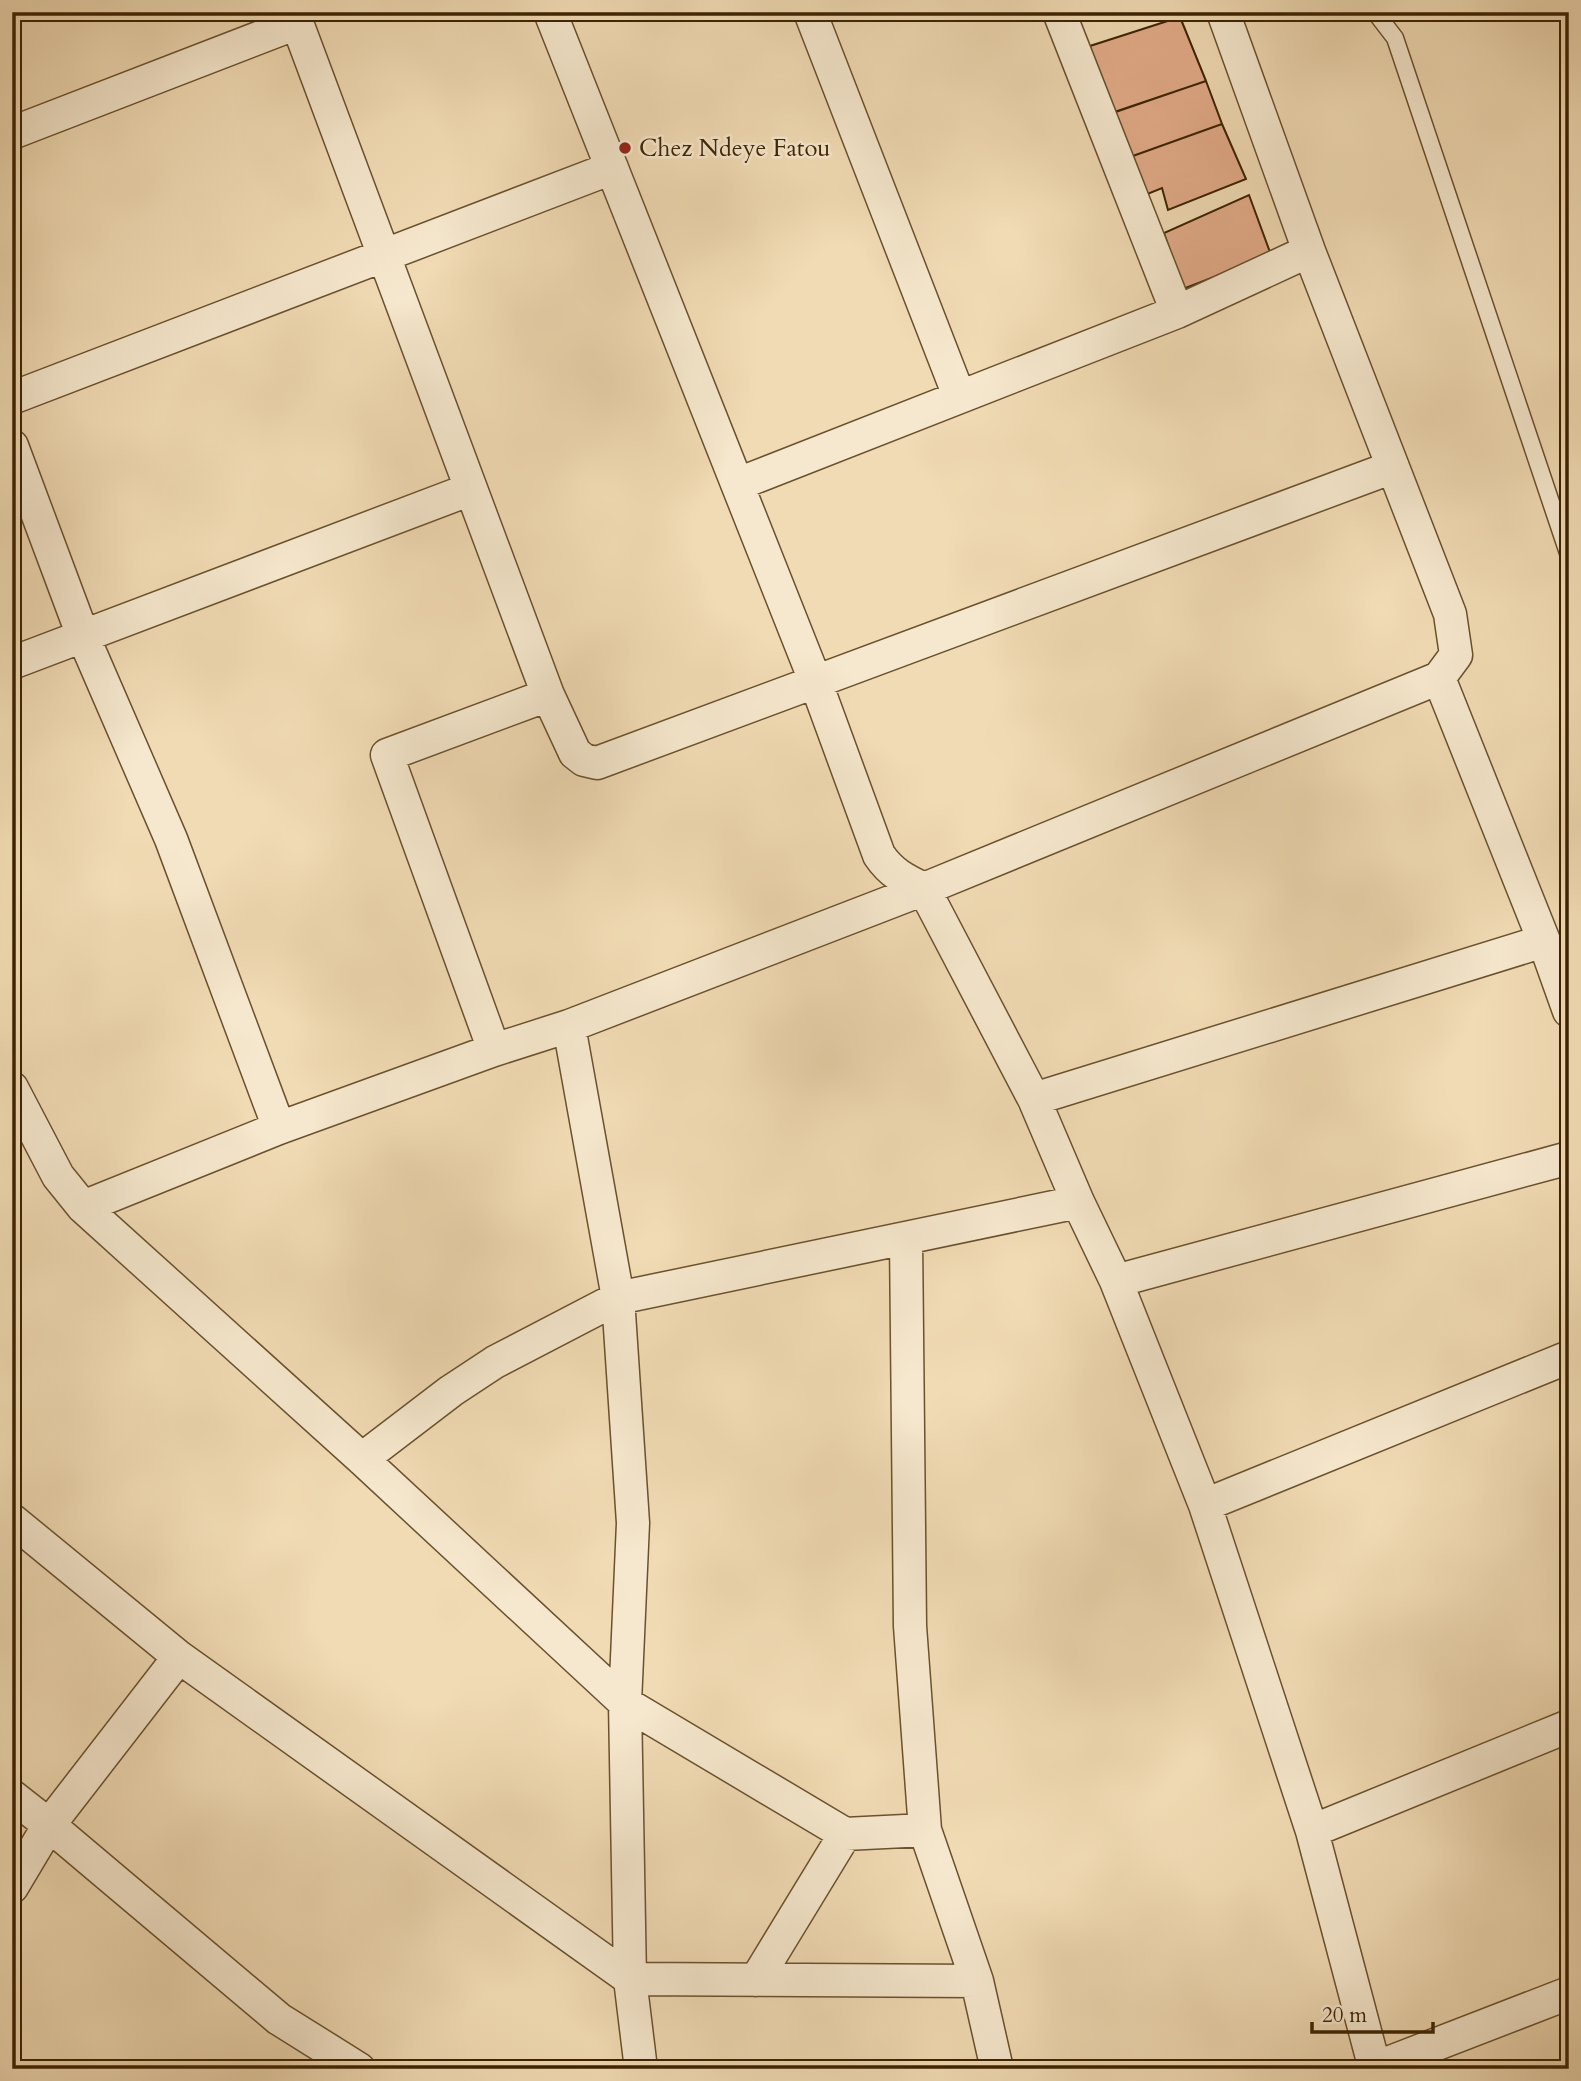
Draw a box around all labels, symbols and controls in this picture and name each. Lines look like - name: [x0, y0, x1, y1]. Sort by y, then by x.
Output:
- place label: Chez Ndeye Fatou: [639, 132, 831, 165]
- marker: Chez Ndeye Fatou: [617, 140, 633, 156]
- scale bar: [1312, 1990, 1432, 2034]
- text: 20 m: [1322, 2001, 1367, 2030]

